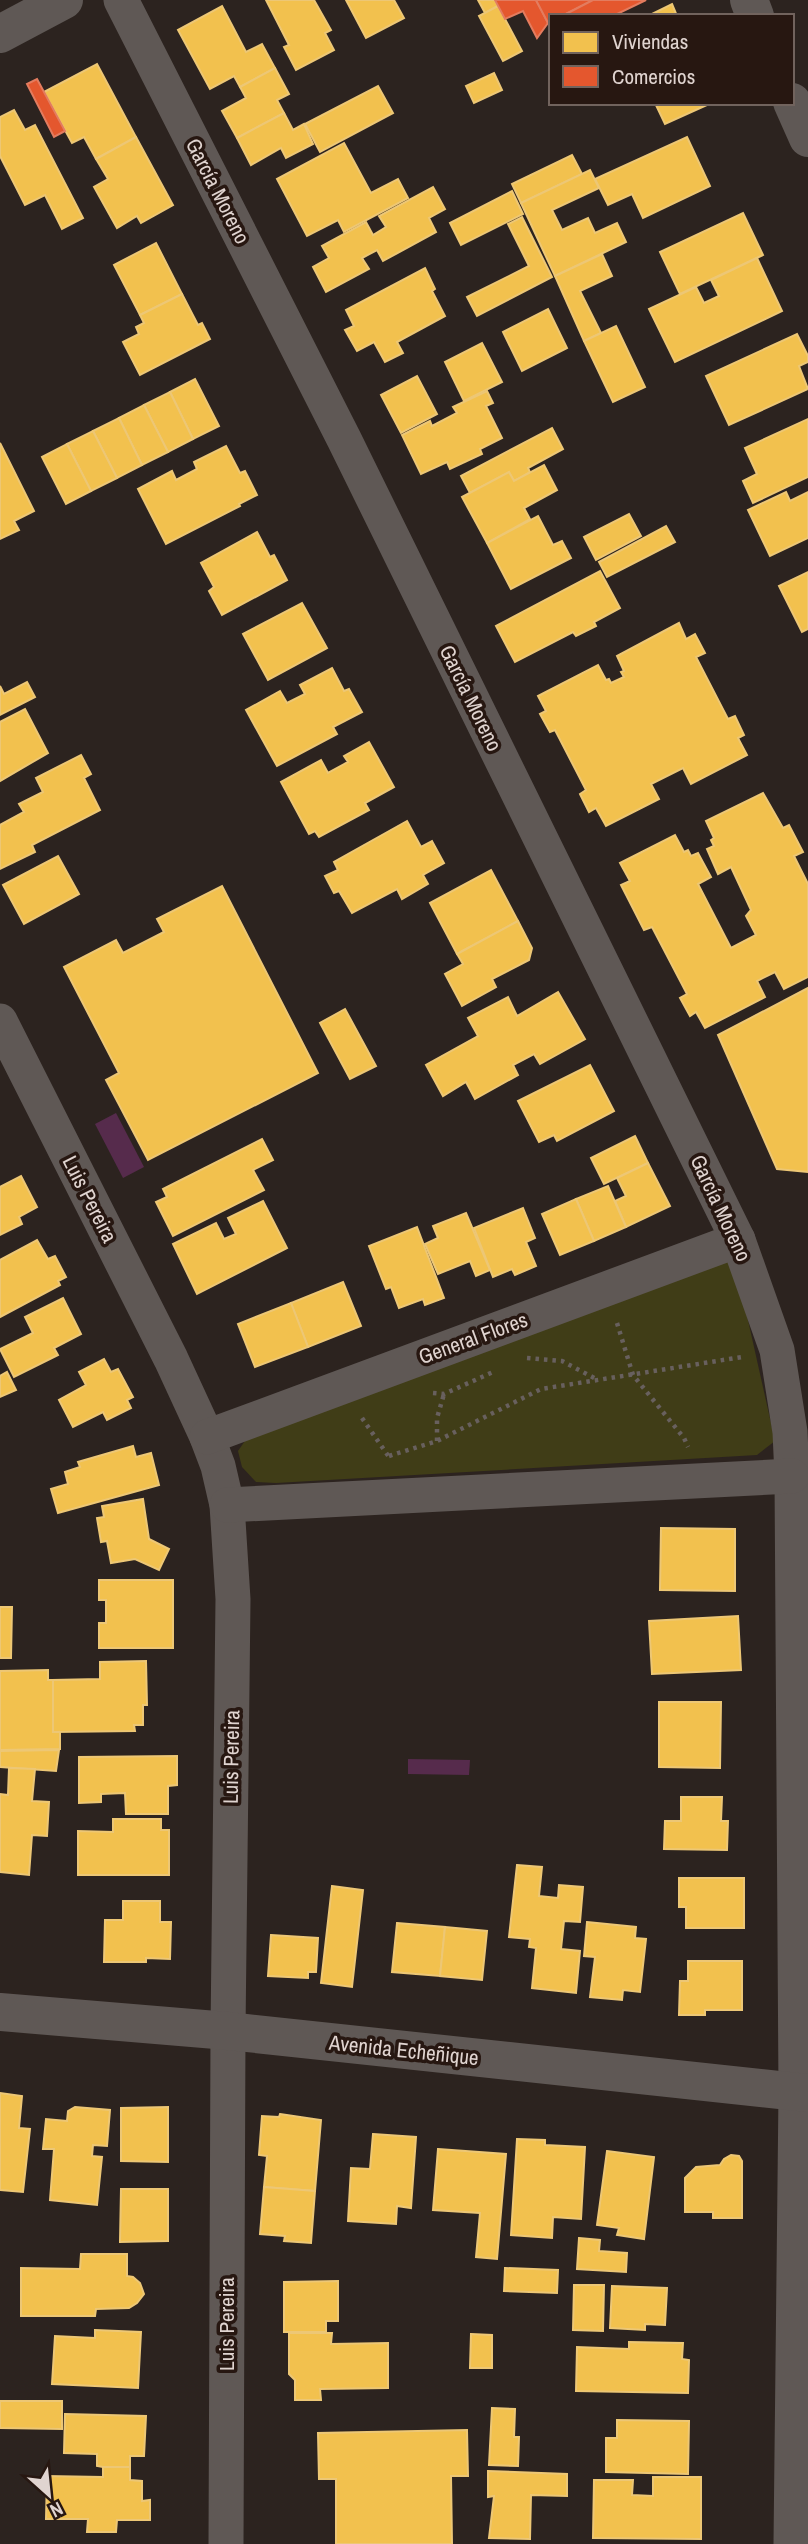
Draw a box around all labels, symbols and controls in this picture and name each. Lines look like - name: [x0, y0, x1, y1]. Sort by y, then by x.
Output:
- legend: [549, 14, 794, 105]
- text: Viviendas: [612, 27, 688, 56]
- text: Comercios: [612, 62, 695, 91]
- street label: García Moreno: [179, 133, 257, 249]
- street label: García Moreno: [433, 640, 509, 756]
- street label: García Moreno: [684, 1150, 758, 1266]
- street label: Luis Pereira: [56, 1151, 124, 1248]
- street label: General Flores: [415, 1305, 531, 1371]
- street label: Luis Pereira: [216, 1709, 246, 1804]
- street label: Avenida Echeñique: [327, 2028, 480, 2072]
- street label: Luis Pereira: [212, 2277, 241, 2371]
- north arrow: [14, 2460, 84, 2530]
- text: N: [46, 2496, 68, 2524]

